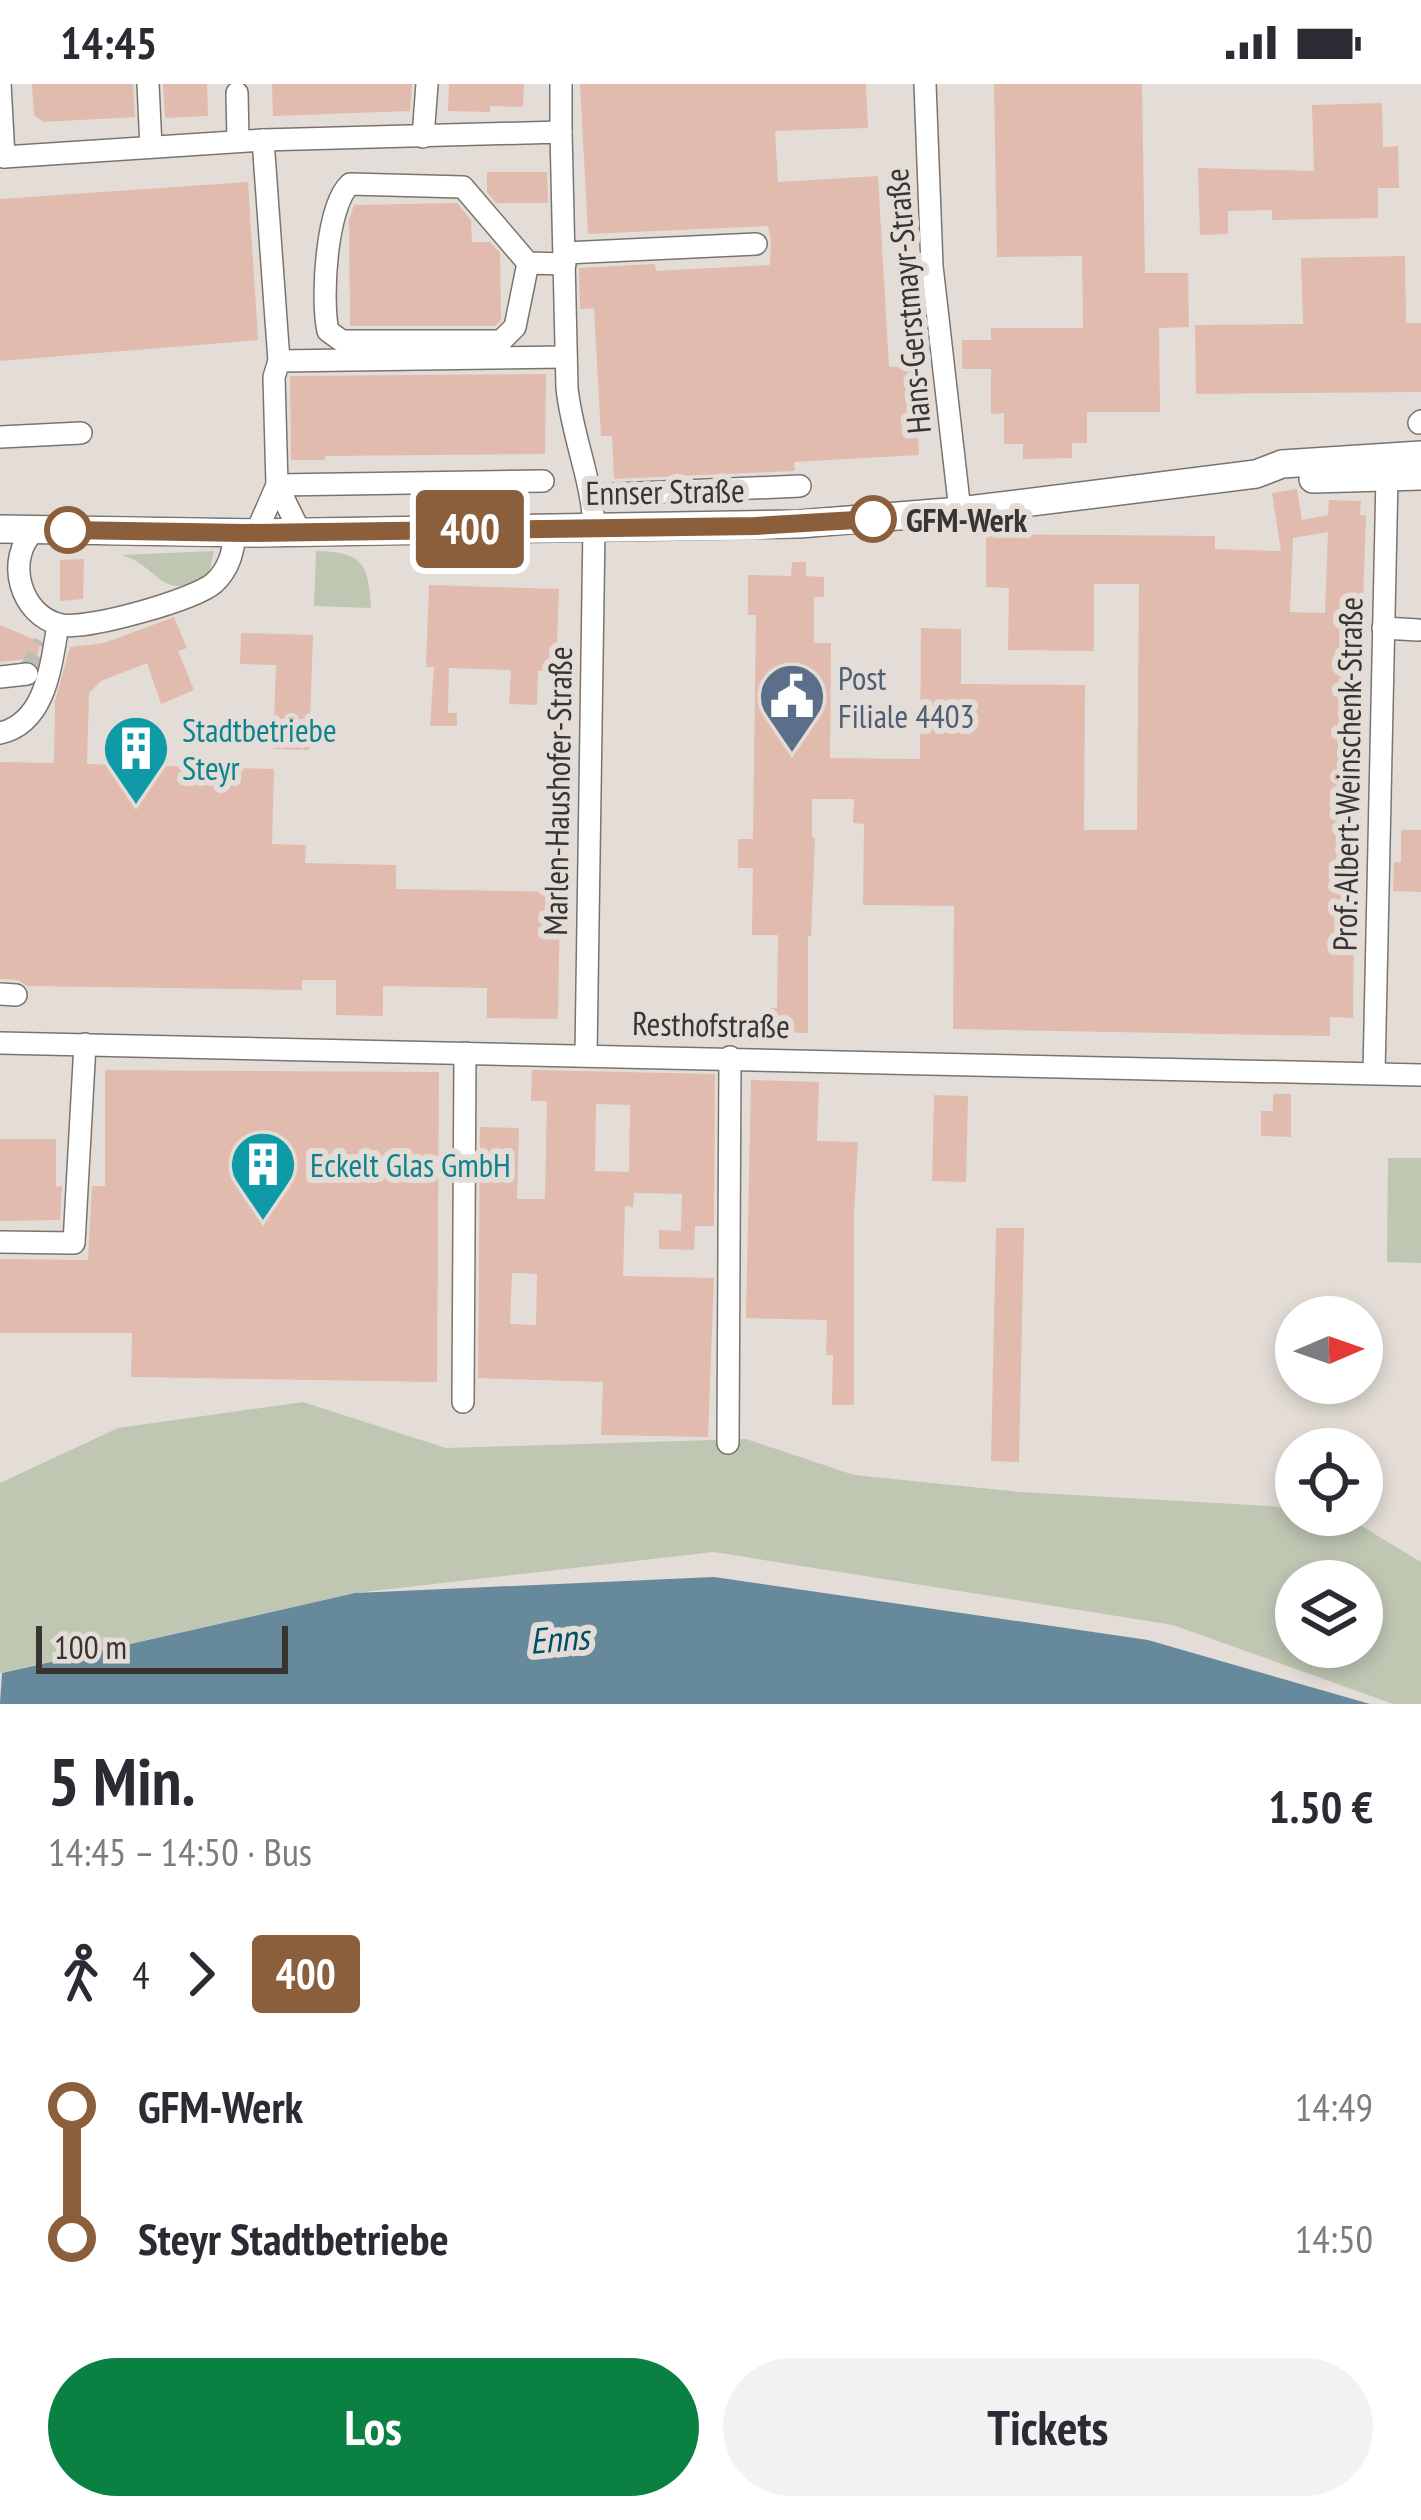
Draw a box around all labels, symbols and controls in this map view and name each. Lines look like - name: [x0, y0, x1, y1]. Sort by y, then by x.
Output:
- text: 14:45: [60, 13, 157, 71]
- street label: Hans-Gerstmayr-Straße: [874, 167, 940, 435]
- street label: Ennser Straße: [585, 468, 745, 514]
- line badge: 400: [401, 490, 539, 568]
- marker: GFM-Werk: [851, 497, 895, 541]
- place label: GFM-Werk: [906, 498, 1028, 541]
- text: 400: [440, 501, 500, 556]
- unlabelled marker: [46, 508, 90, 552]
- street label: Prof.-Albert-Weinschenk-Straße: [1322, 597, 1372, 951]
- street label: Marlen-Haushofer-Straße: [533, 646, 581, 936]
- place label: Post Filiale 4403: [838, 656, 975, 737]
- public building icon: Post Filiale 4403: [757, 661, 827, 755]
- place label: Stadtbetriebe Steyr: [182, 708, 337, 789]
- building icon: Stadtbetriebe Steyr: [101, 713, 171, 807]
- street label: Resthofstraße: [632, 1001, 790, 1047]
- building icon: Eckelt Glas GmbH: [228, 1129, 298, 1223]
- place label: Eckelt Glas GmbH: [310, 1143, 511, 1186]
- north arrow: [1275, 1296, 1383, 1404]
- map controls: [1275, 1296, 1383, 1668]
- button: locate: [1275, 1428, 1383, 1536]
- button: layers: [1275, 1560, 1383, 1668]
- water label: Enns: [527, 1612, 594, 1664]
- scale bar: [36, 1620, 288, 1673]
- text: 100 m: [54, 1625, 127, 1668]
- text: 5 Min.: [48, 1738, 195, 1823]
- text: 1.50 €: [1268, 1777, 1373, 1835]
- text: 14:45 – 14:50 · Bus: [48, 1826, 312, 1877]
- icon: walk: [48, 1941, 114, 2007]
- icon: forward: [168, 1941, 234, 2007]
- text: 400: [276, 1946, 336, 2001]
- text: 4: [132, 1949, 150, 2000]
- text: GFM-Werk: [138, 2077, 303, 2135]
- text: 14:49: [1295, 2081, 1373, 2132]
- text: Steyr Stadtbetriebe: [138, 2209, 449, 2267]
- text: 14:50: [1295, 2213, 1373, 2264]
- button: Los: [48, 2358, 699, 2496]
- button: Tickets: [723, 2358, 1373, 2496]

